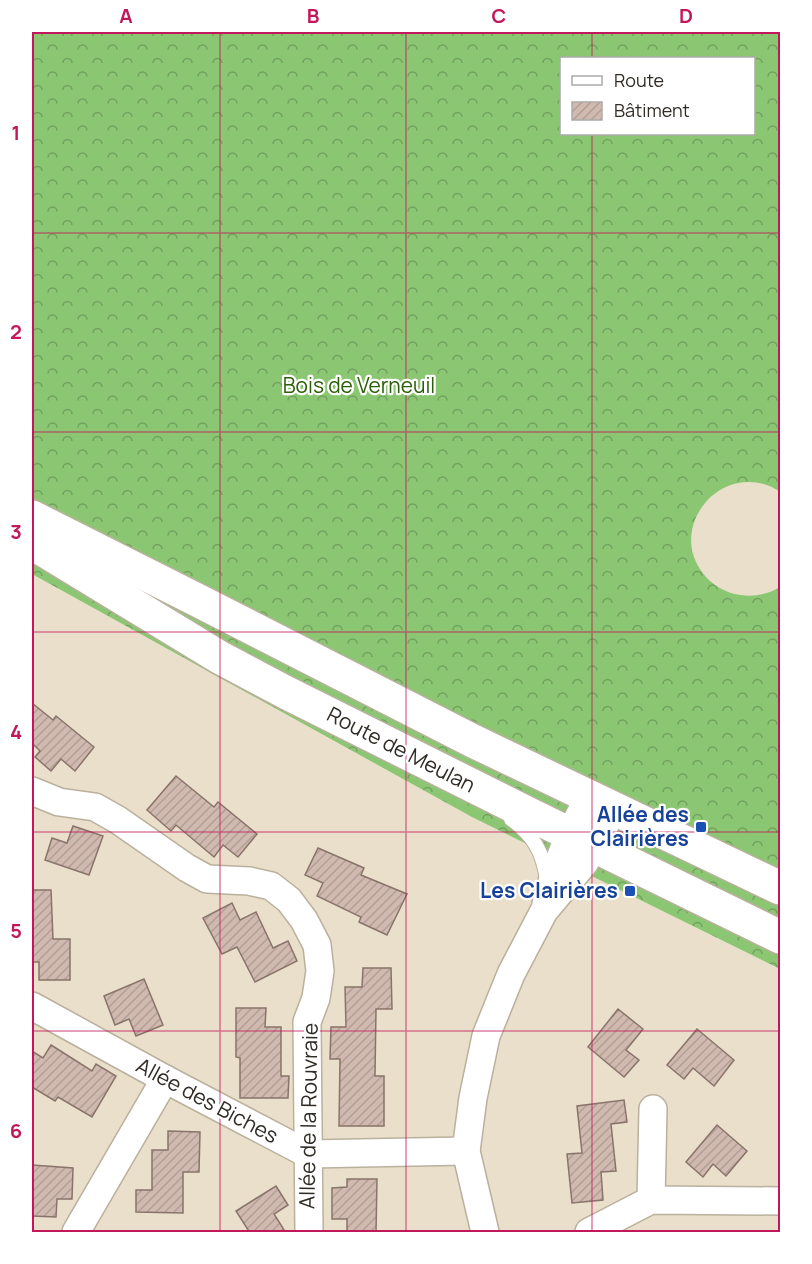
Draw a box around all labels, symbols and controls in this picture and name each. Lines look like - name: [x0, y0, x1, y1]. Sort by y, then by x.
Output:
- text: A: [119, 2, 133, 29]
- text: B: [307, 2, 320, 29]
- text: C: [492, 2, 506, 29]
- text: D: [679, 2, 693, 29]
- legend: [560, 57, 755, 135]
- text: Route: [614, 68, 664, 92]
- text: Bâtiment: [614, 98, 690, 122]
- text: 1: [12, 119, 20, 146]
- text: 2: [10, 318, 22, 345]
- park label: Bois de Verneuil: [283, 371, 435, 399]
- text: 3: [10, 518, 22, 545]
- street label: Route de Meulan: [322, 700, 480, 799]
- text: 4: [10, 718, 22, 745]
- place label: Allée des Clairières: [591, 800, 689, 852]
- marker: Allée des Clairières: [694, 820, 708, 834]
- place label: Les Clairières: [480, 876, 618, 904]
- marker: Les Clairières: [623, 884, 637, 898]
- text: 5: [10, 917, 22, 944]
- street label: Allée de la Rouvraie: [292, 1023, 324, 1209]
- street label: Allée des Biches: [132, 1051, 283, 1149]
- text: 6: [10, 1117, 22, 1144]

